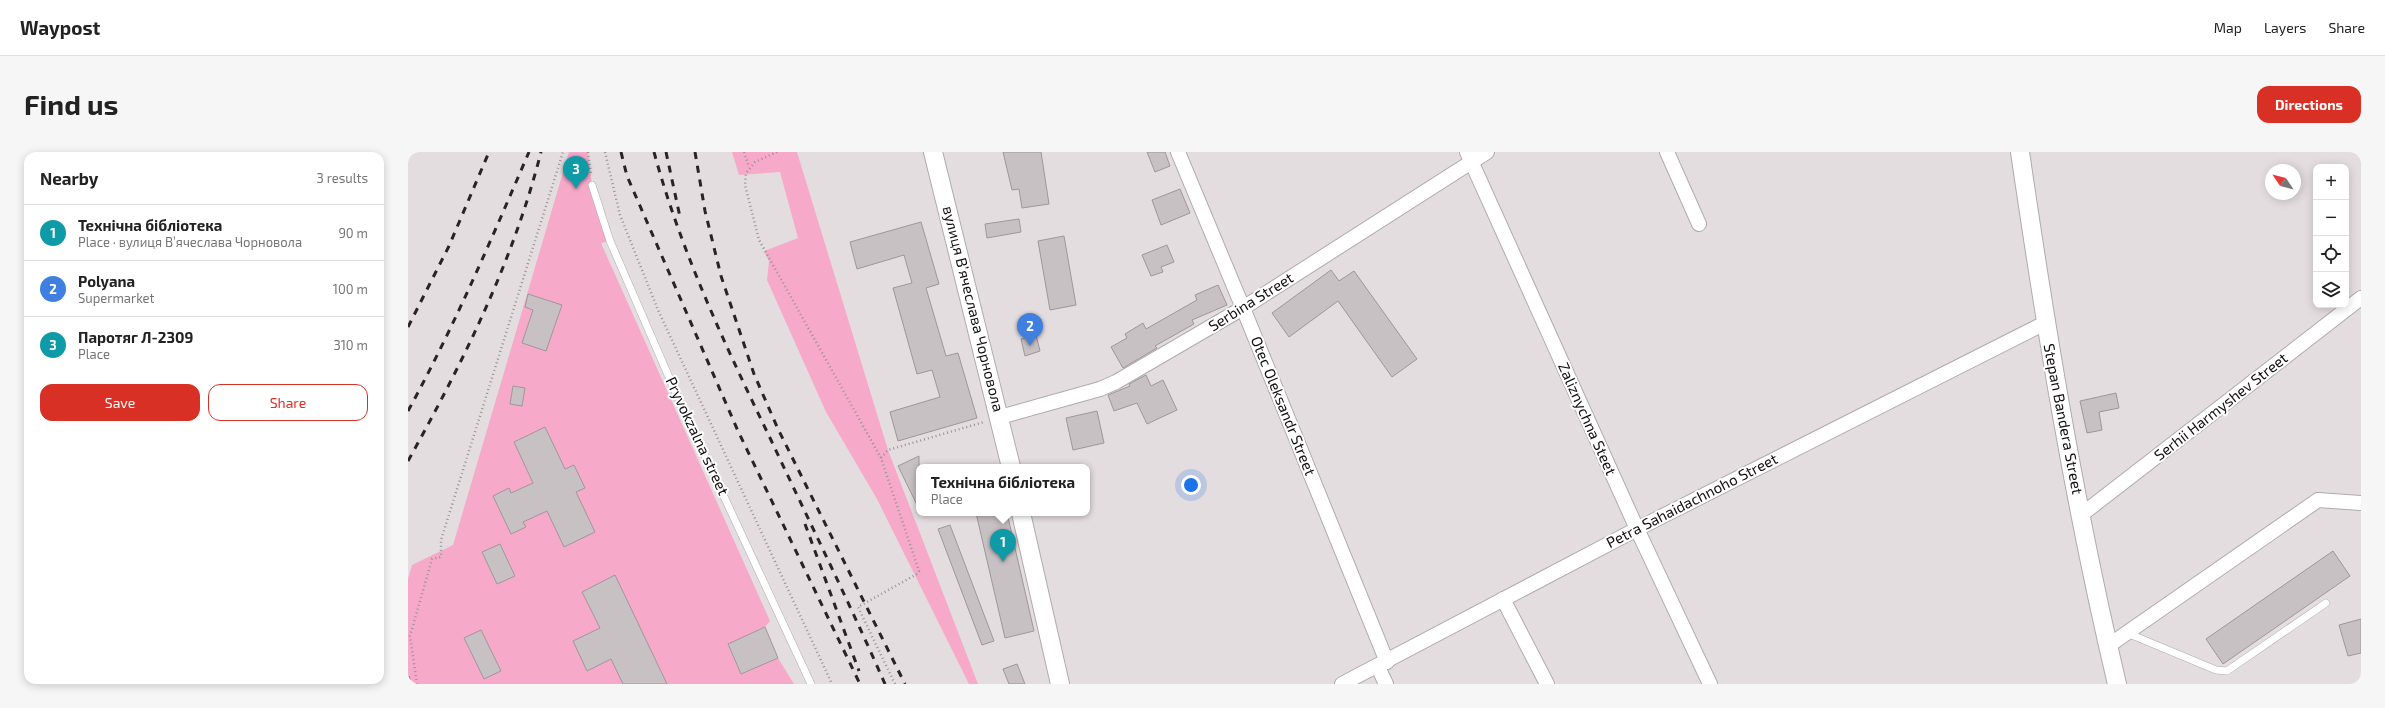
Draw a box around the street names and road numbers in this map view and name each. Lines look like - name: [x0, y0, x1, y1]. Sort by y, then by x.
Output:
- street label: вулиця Вʼячеслава Чорновола: [939, 204, 1008, 414]
- street label: Serbina Street: [1205, 268, 1296, 334]
- street label: Otec Oleksandr Street: [1248, 333, 1320, 478]
- street label: Stepan Bandera Street: [2041, 342, 2087, 496]
- street label: Serhii Harmyshev Street: [2150, 348, 2291, 464]
- street label: Zaliznychna Steet: [1555, 360, 1621, 478]
- street label: Pryvokzalna street: [663, 374, 733, 498]
- street label: Petra Sahaidachnoho Street: [1603, 449, 1780, 551]

